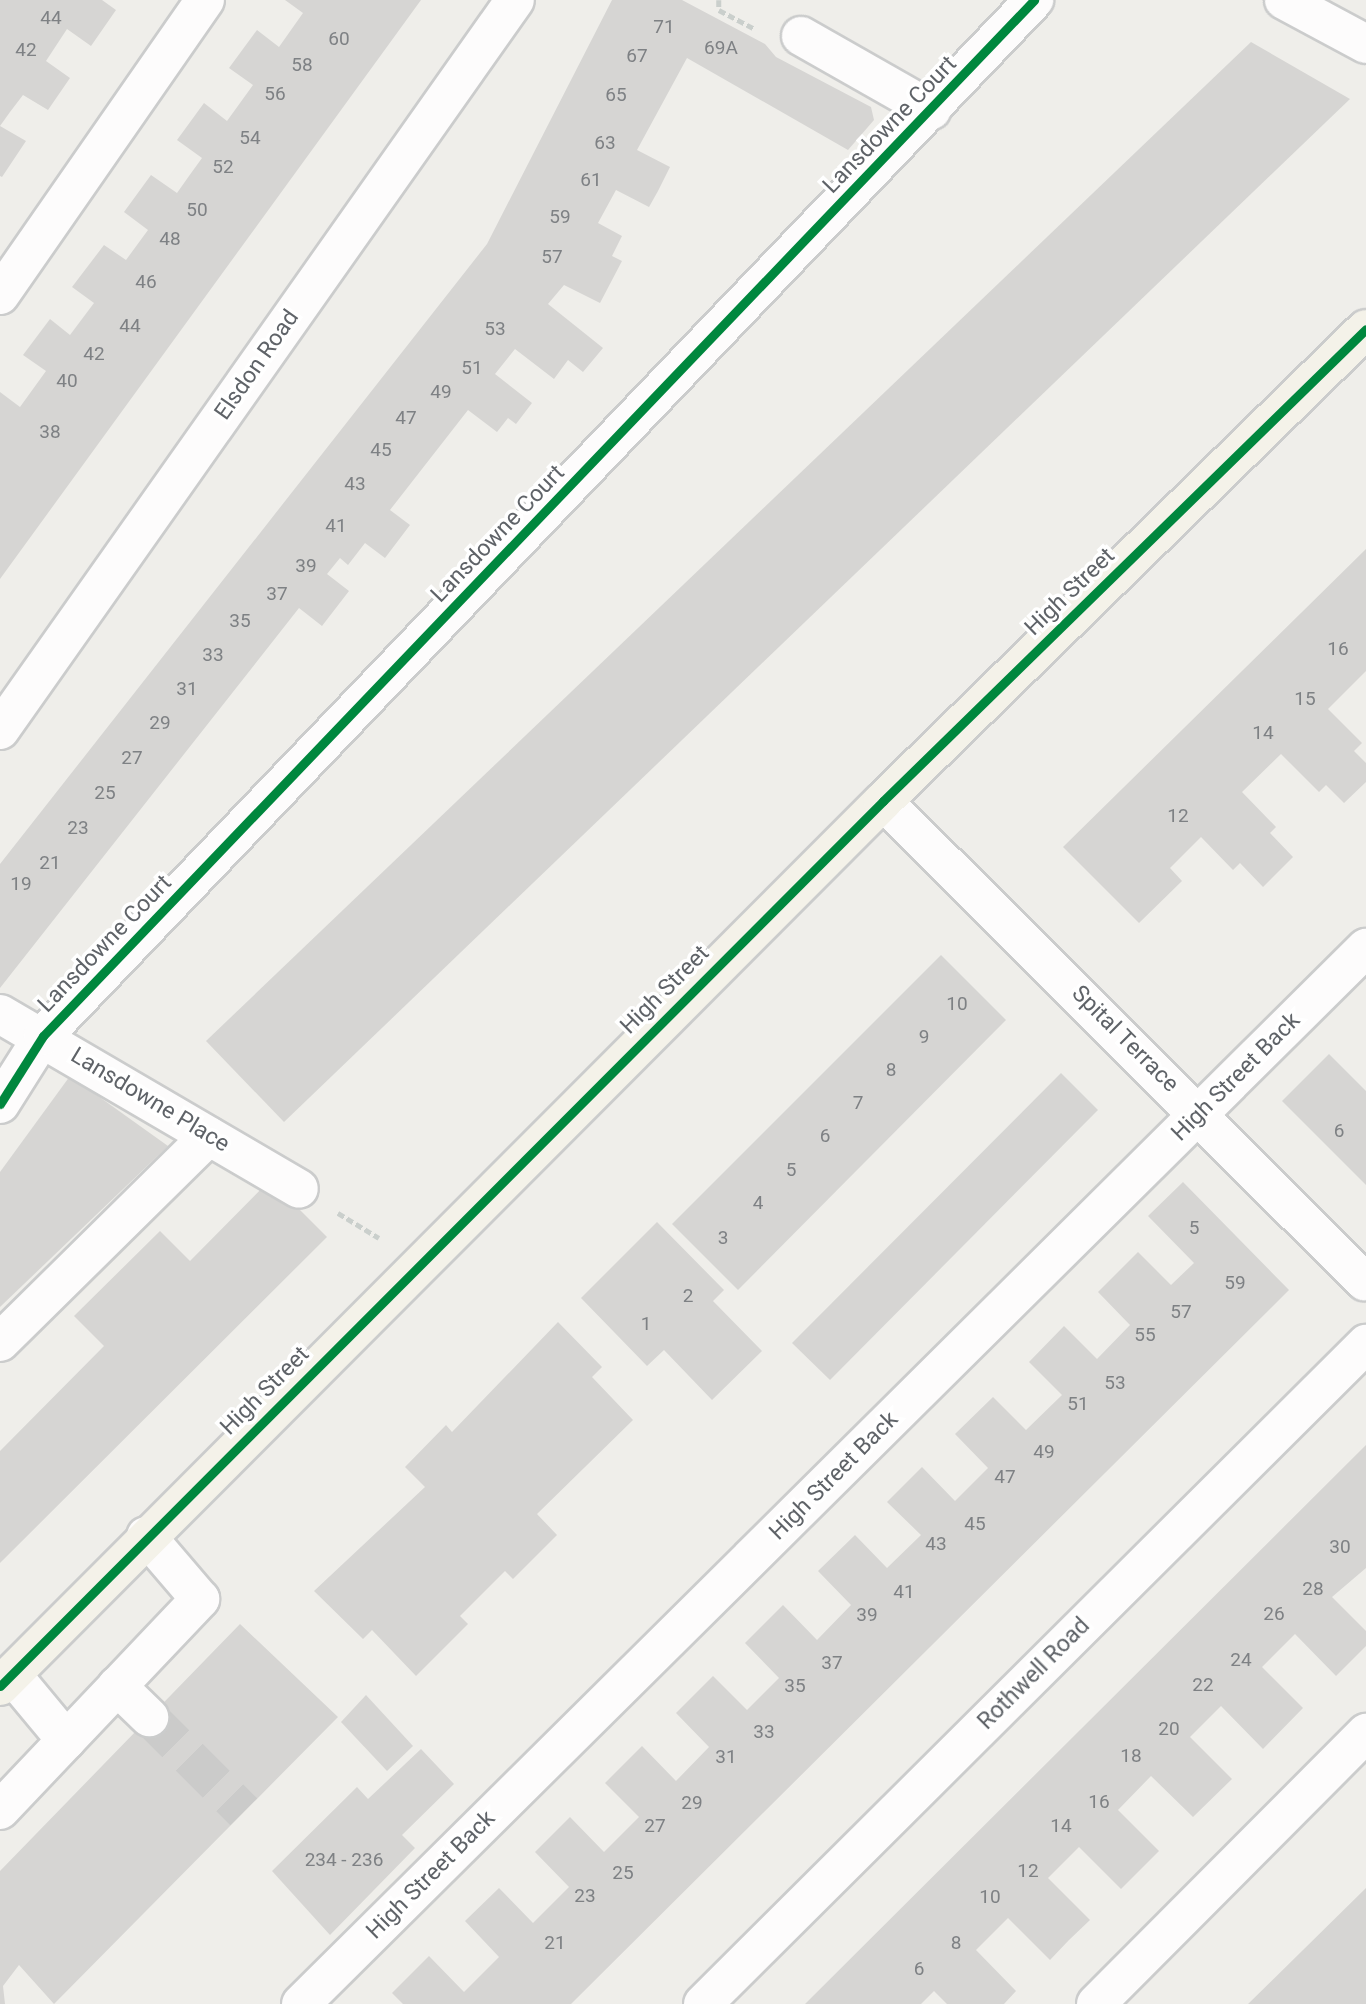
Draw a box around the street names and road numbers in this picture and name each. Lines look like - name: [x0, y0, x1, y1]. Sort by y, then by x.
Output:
- street label: Lansdowne Court: [818, 51, 962, 199]
- street label: Elsdon Road: [209, 305, 305, 425]
- street label: Lansdowne Court: [426, 460, 570, 608]
- street label: High Street: [1019, 542, 1121, 642]
- street label: Lansdowne Court: [33, 870, 177, 1018]
- street label: High Street: [615, 940, 715, 1040]
- street label: Spital Terrace: [1066, 980, 1184, 1098]
- street label: High Street Back: [1166, 1007, 1306, 1147]
- street label: Lansdowne Place: [66, 1042, 234, 1158]
- street label: High Street: [215, 1341, 315, 1441]
- street label: High Street Back: [764, 1406, 904, 1546]
- street label: Rothwell Road: [972, 1612, 1096, 1736]
- street label: High Street Back: [361, 1805, 501, 1945]

